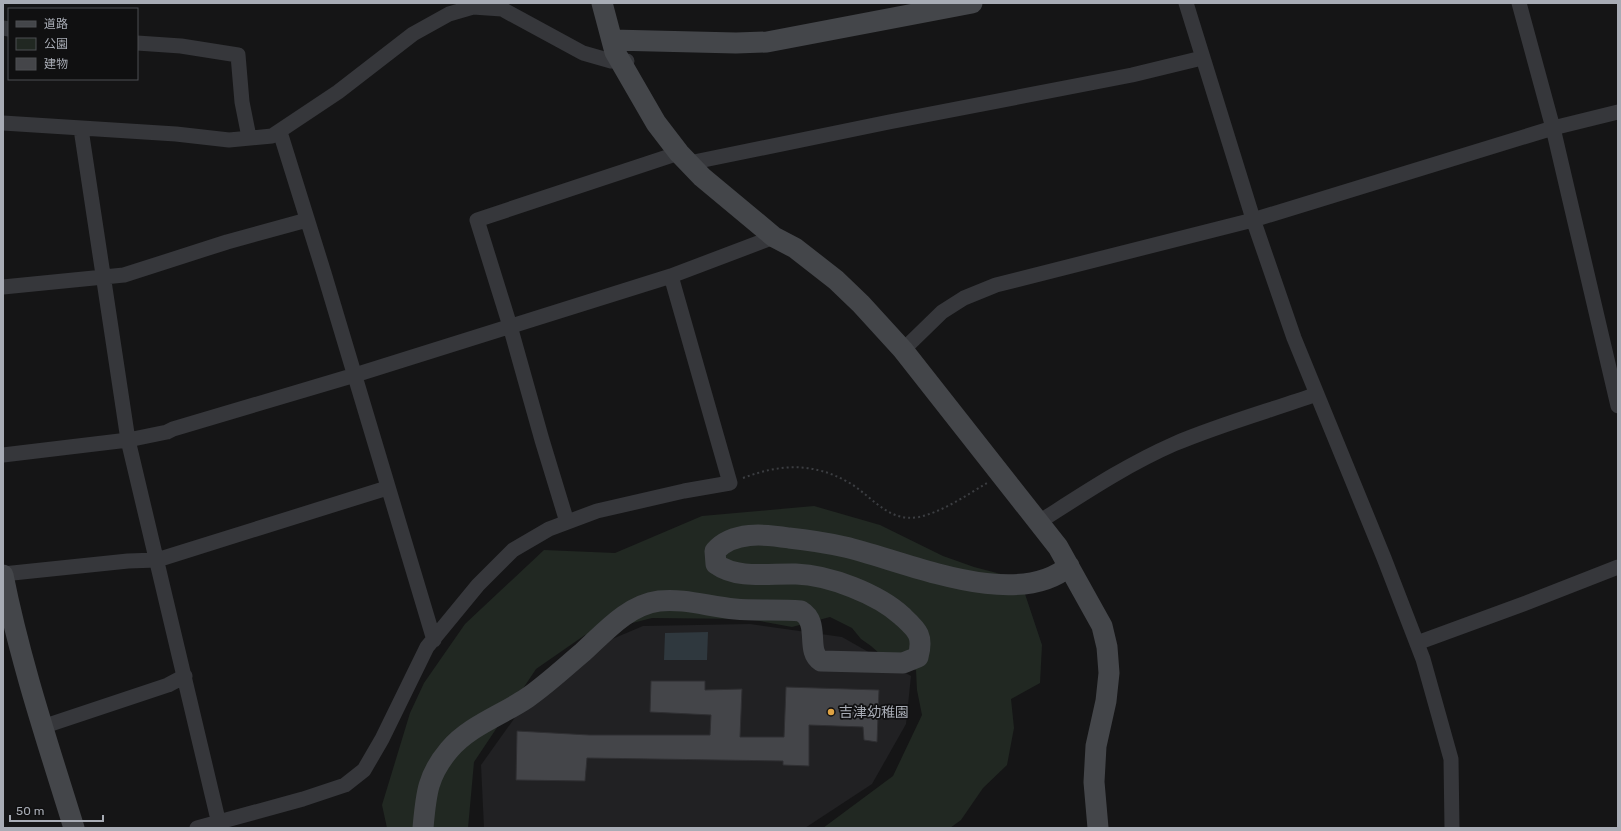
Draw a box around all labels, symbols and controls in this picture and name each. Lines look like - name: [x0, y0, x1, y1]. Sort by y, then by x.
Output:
- legend: [8, 8, 138, 80]
- text: 道路: [44, 17, 68, 31]
- text: 公園: [44, 37, 68, 51]
- text: 建物: [44, 57, 68, 71]
- place label: 吉津幼稚園: [839, 704, 909, 721]
- marker: 吉津幼稚園: [826, 707, 836, 717]
- scale bar: [10, 797, 103, 823]
- text: 50 m: [16, 804, 44, 818]

